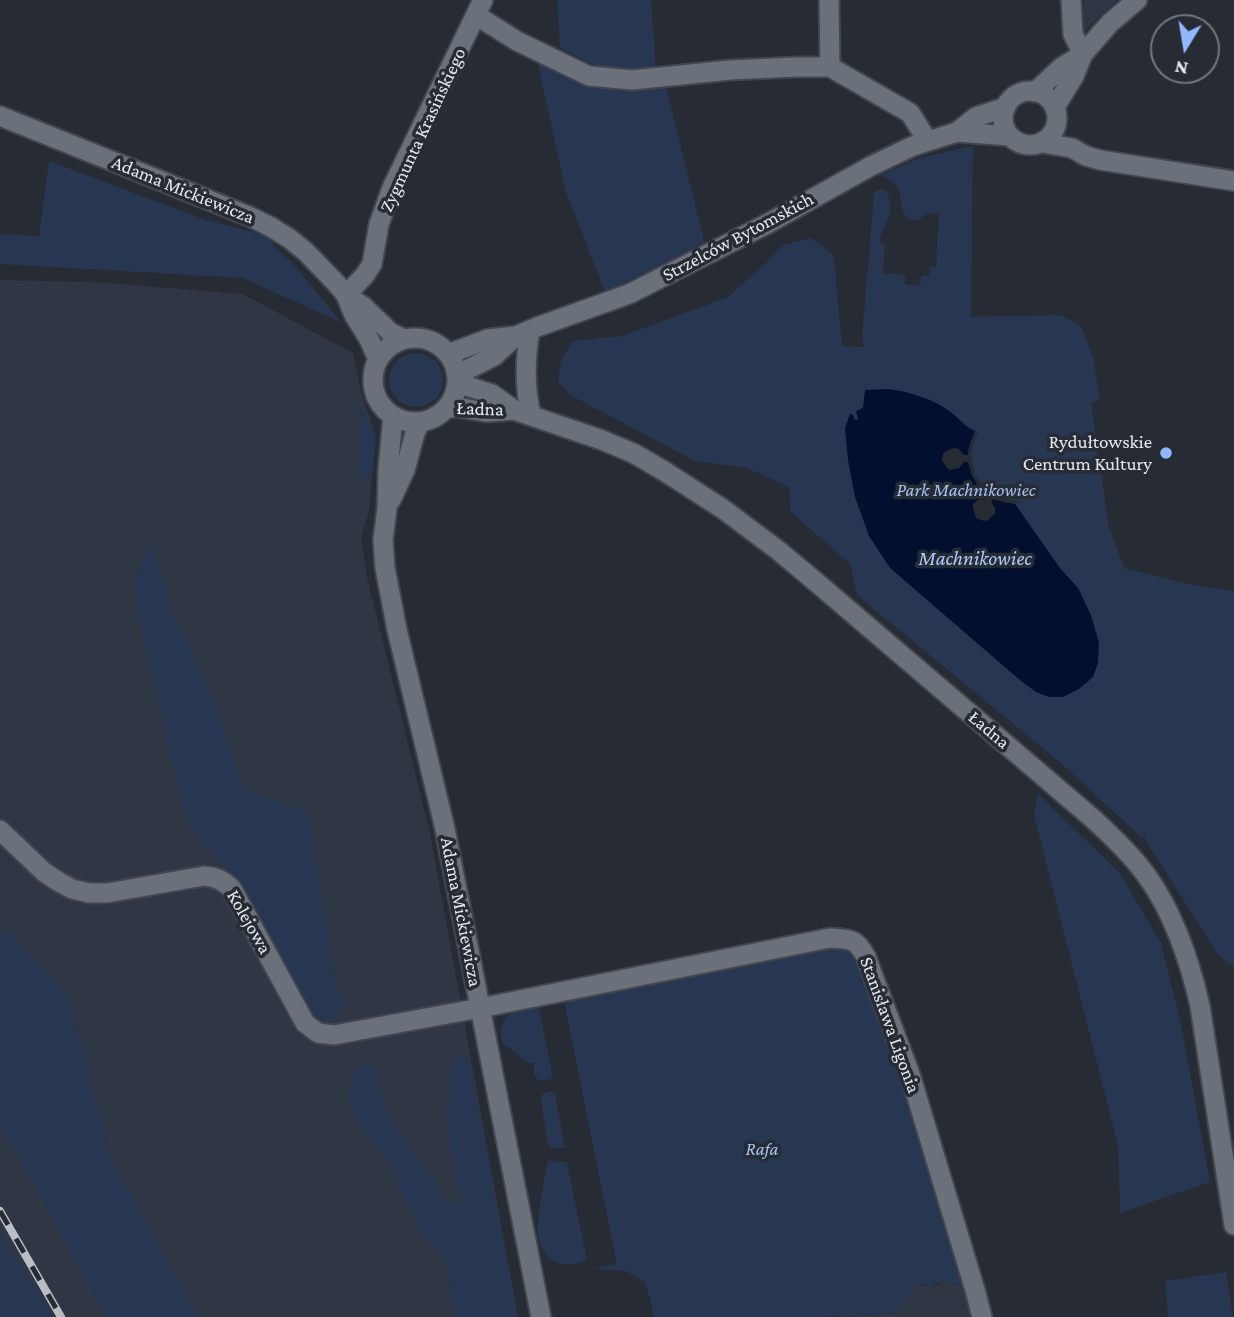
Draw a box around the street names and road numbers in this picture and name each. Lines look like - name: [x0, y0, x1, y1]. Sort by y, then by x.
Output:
- street label: Zygmunta Krasińskiego: [375, 44, 471, 216]
- street label: Adama Mickiewicza: [108, 151, 258, 229]
- street label: Strzelców Bytomskich: [659, 188, 817, 286]
- street label: Ładna: [456, 397, 504, 421]
- street label: Ładna: [964, 706, 1014, 754]
- street label: Adama Mickiewicza: [435, 835, 487, 989]
- street label: Kolejowa: [222, 886, 276, 958]
- street label: Stanisława Ligonia: [855, 954, 925, 1096]

